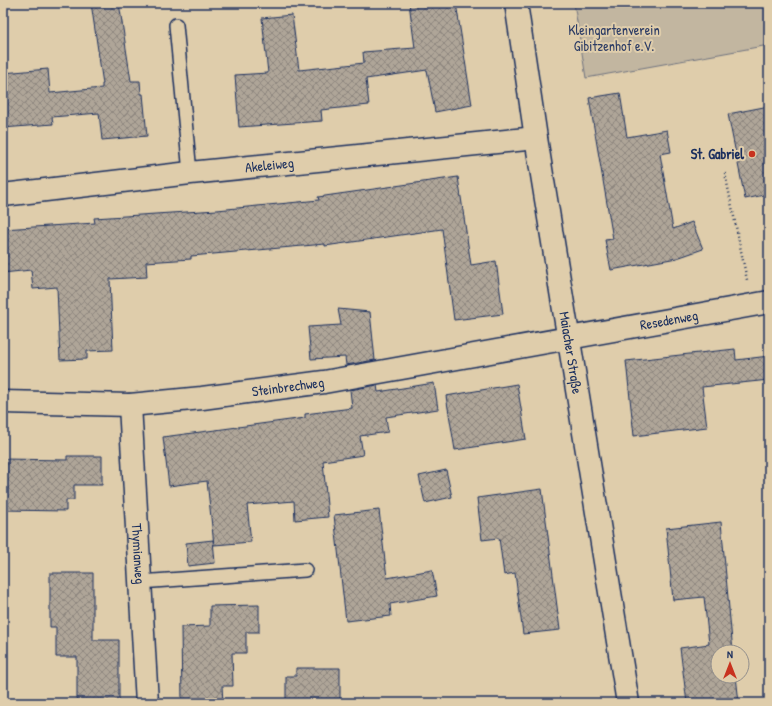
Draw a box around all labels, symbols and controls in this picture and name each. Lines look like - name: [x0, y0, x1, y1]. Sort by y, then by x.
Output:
- park label: Kleingartenverein Gibitzenhof e.V.: [568, 20, 660, 55]
- place label: St. Gabriel: [691, 144, 744, 163]
- marker: St. Gabriel: [747, 149, 757, 159]
- street label: Akeleiweg: [244, 153, 295, 176]
- street label: Resedenweg: [638, 305, 700, 334]
- street label: Maiacher Straße: [555, 310, 588, 396]
- street label: Steinbrechweg: [251, 372, 325, 400]
- street label: Thymianweg: [127, 523, 150, 585]
- north arrow: [710, 644, 750, 684]
- text: N: [727, 647, 733, 661]

